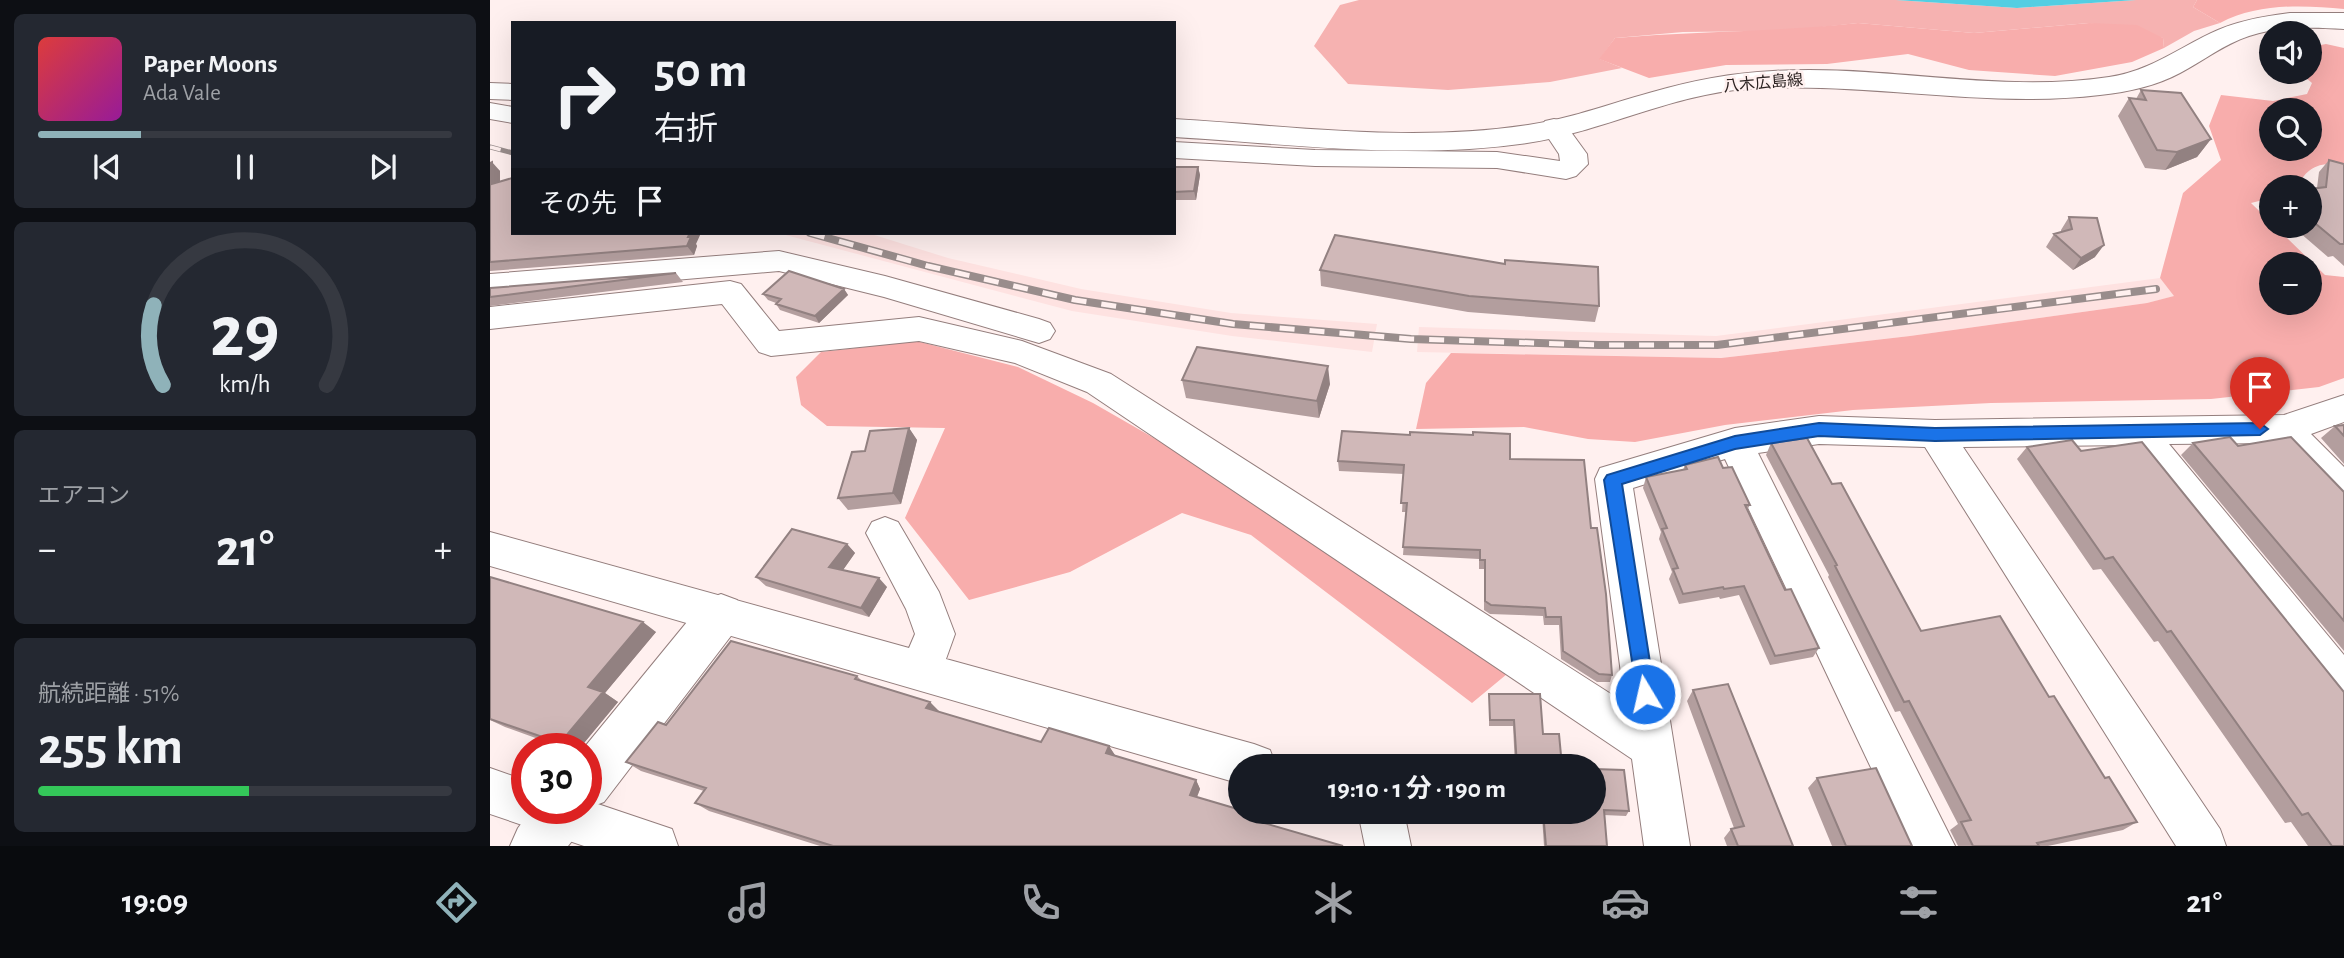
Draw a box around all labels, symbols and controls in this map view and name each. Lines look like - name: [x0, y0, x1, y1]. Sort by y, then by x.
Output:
- map controls: [2259, 21, 2322, 315]
- button: sound: [2259, 21, 2322, 84]
- text: 50 m: [654, 47, 748, 96]
- icon: right: [539, 49, 630, 140]
- text: Paper Moons: [143, 51, 278, 77]
- street label: 八木広島線: [1722, 71, 1804, 94]
- text: Ada Vale: [143, 82, 221, 105]
- button: search: [2259, 98, 2322, 161]
- text: 右折: [654, 113, 718, 145]
- icon: previous: [88, 148, 126, 186]
- icon: pause: [226, 148, 264, 186]
- icon: next: [364, 148, 402, 186]
- button: +: [2259, 175, 2322, 238]
- icon: arrive: [631, 182, 669, 220]
- text: その先: [539, 191, 617, 217]
- button: −: [2259, 252, 2322, 315]
- text: 29: [210, 297, 280, 370]
- pin: [2230, 357, 2290, 429]
- icon: arrive: [2241, 368, 2279, 406]
- text: km/h: [219, 372, 271, 397]
- text: エアコン: [38, 485, 130, 508]
- text: 21°: [216, 523, 274, 575]
- text: −: [38, 531, 56, 569]
- text: +: [434, 531, 452, 569]
- position arrow: [1608, 657, 1682, 731]
- text: 航続距離 · 51%: [38, 683, 179, 706]
- text: 255 km: [38, 721, 183, 773]
- speed limit sign: 30: [511, 733, 602, 824]
- text: 19:10 · 1 分 · 190 m: [1328, 776, 1506, 802]
- icon: directions: [432, 878, 481, 927]
- icon: music: [724, 878, 773, 927]
- icon: phone: [1016, 878, 1065, 927]
- icon: climate: [1309, 878, 1358, 927]
- icon: car: [1601, 878, 1650, 927]
- icon: filters: [1894, 878, 1943, 927]
- text: 19:09: [122, 886, 188, 918]
- text: 21°: [2186, 886, 2222, 918]

